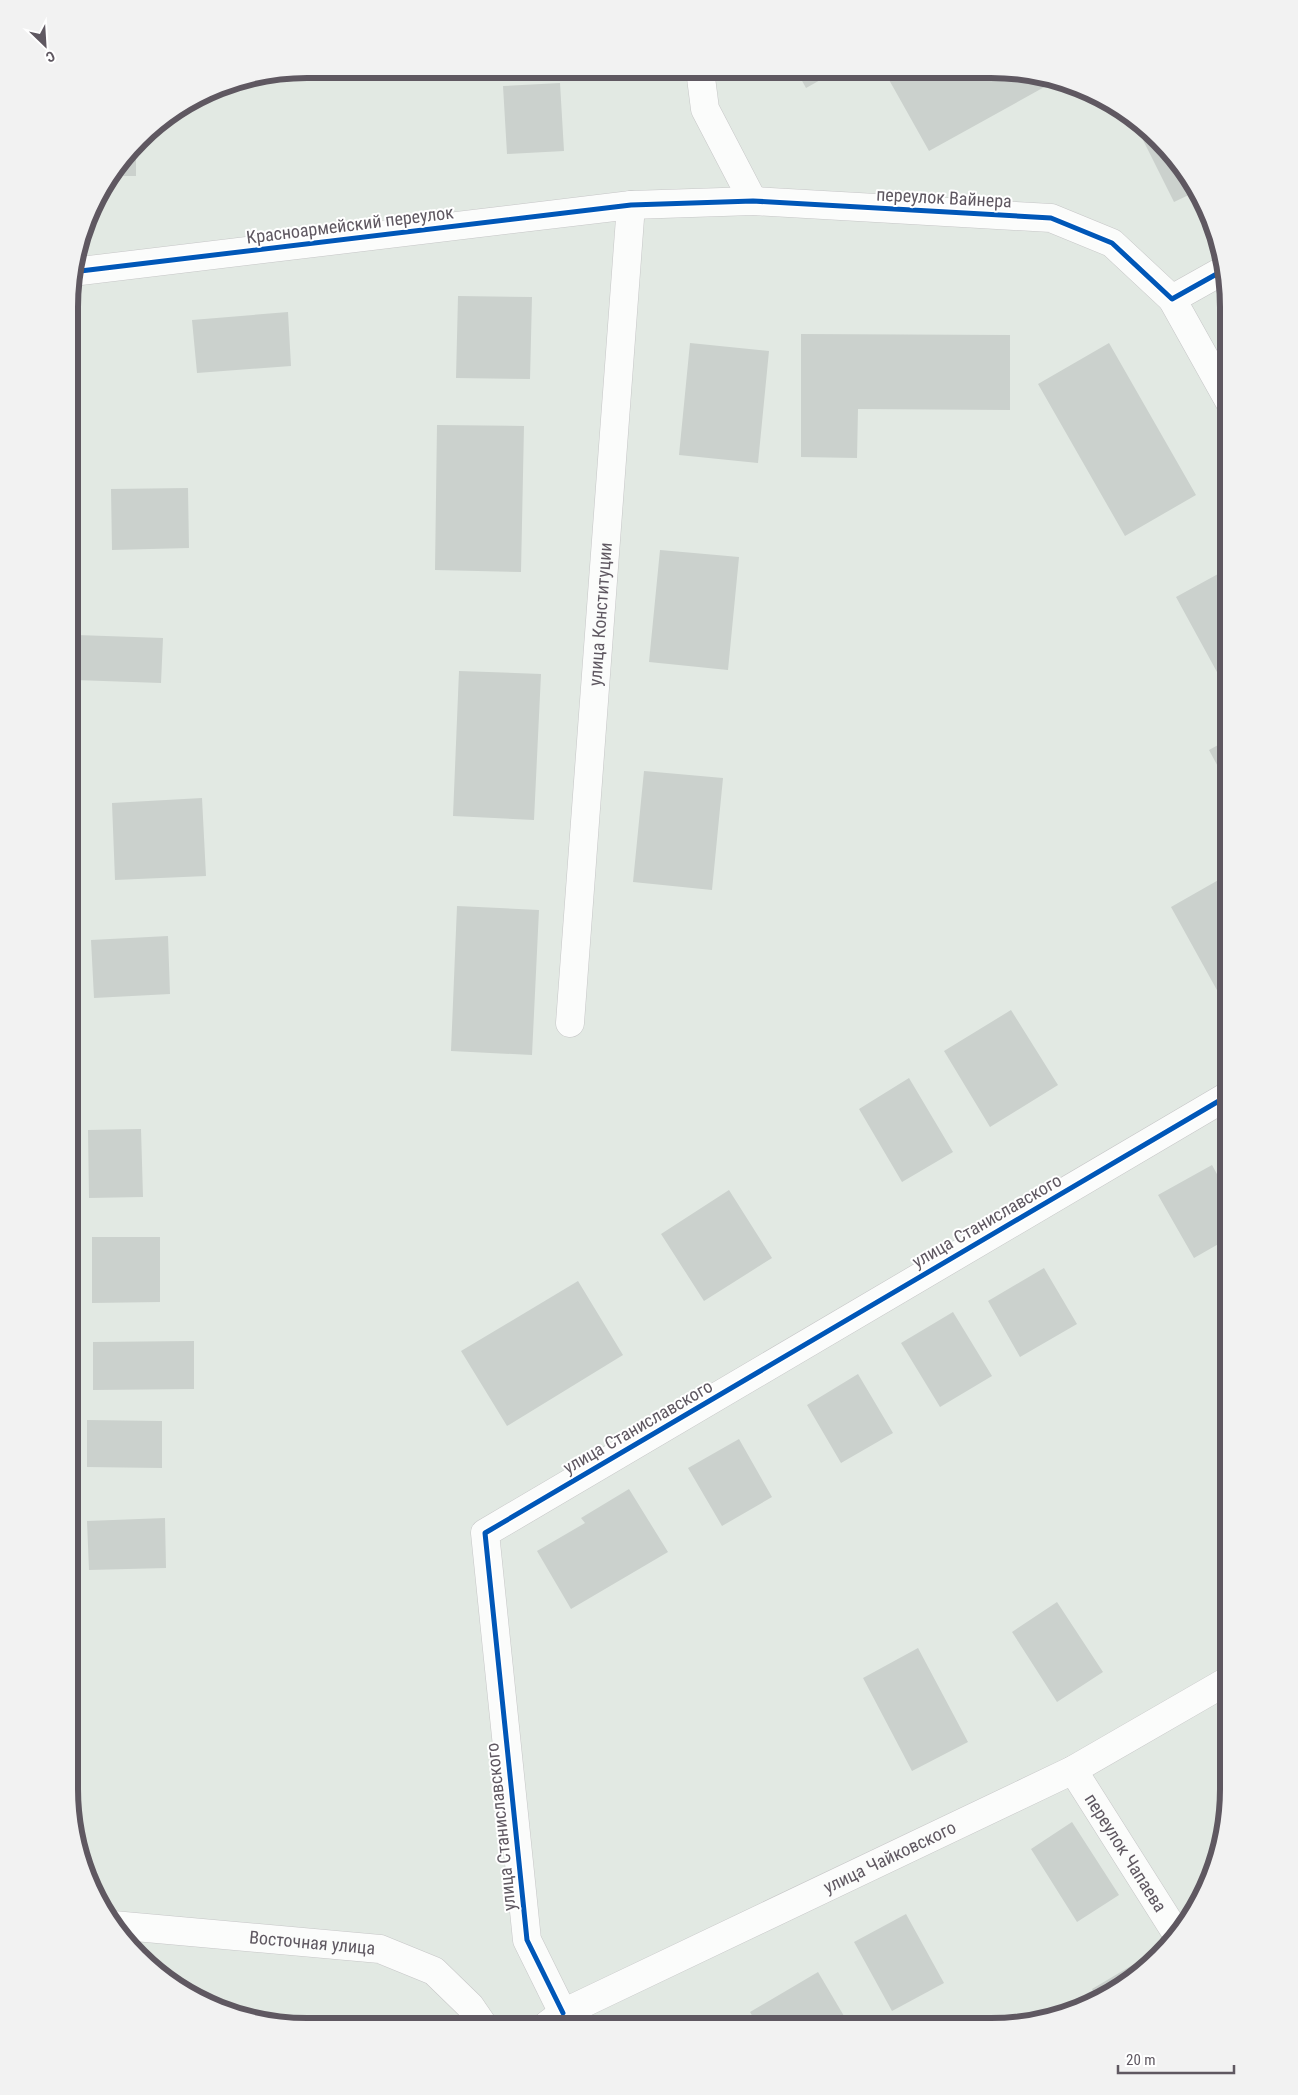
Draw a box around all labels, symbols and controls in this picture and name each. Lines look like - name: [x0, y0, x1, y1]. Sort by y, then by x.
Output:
- north arrow: [20, 20, 70, 70]
- text: С: [43, 48, 57, 66]
- street label: переулок Вайнера: [876, 183, 1012, 212]
- street label: Красноармейский переулок: [245, 201, 455, 248]
- street label: улица Конституции: [584, 542, 616, 687]
- street label: улица Станиславского: [908, 1169, 1065, 1272]
- street label: улица Станиславского: [559, 1375, 716, 1478]
- street label: улица Станиславского: [481, 1742, 520, 1912]
- street label: переулок Чапаева: [1080, 1789, 1171, 1916]
- street label: улица Чайковского: [820, 1816, 959, 1897]
- street label: Восточная улица: [248, 1926, 376, 1959]
- scale bar: [1118, 2042, 1234, 2074]
- text: 20 m: [1126, 2051, 1156, 2069]

